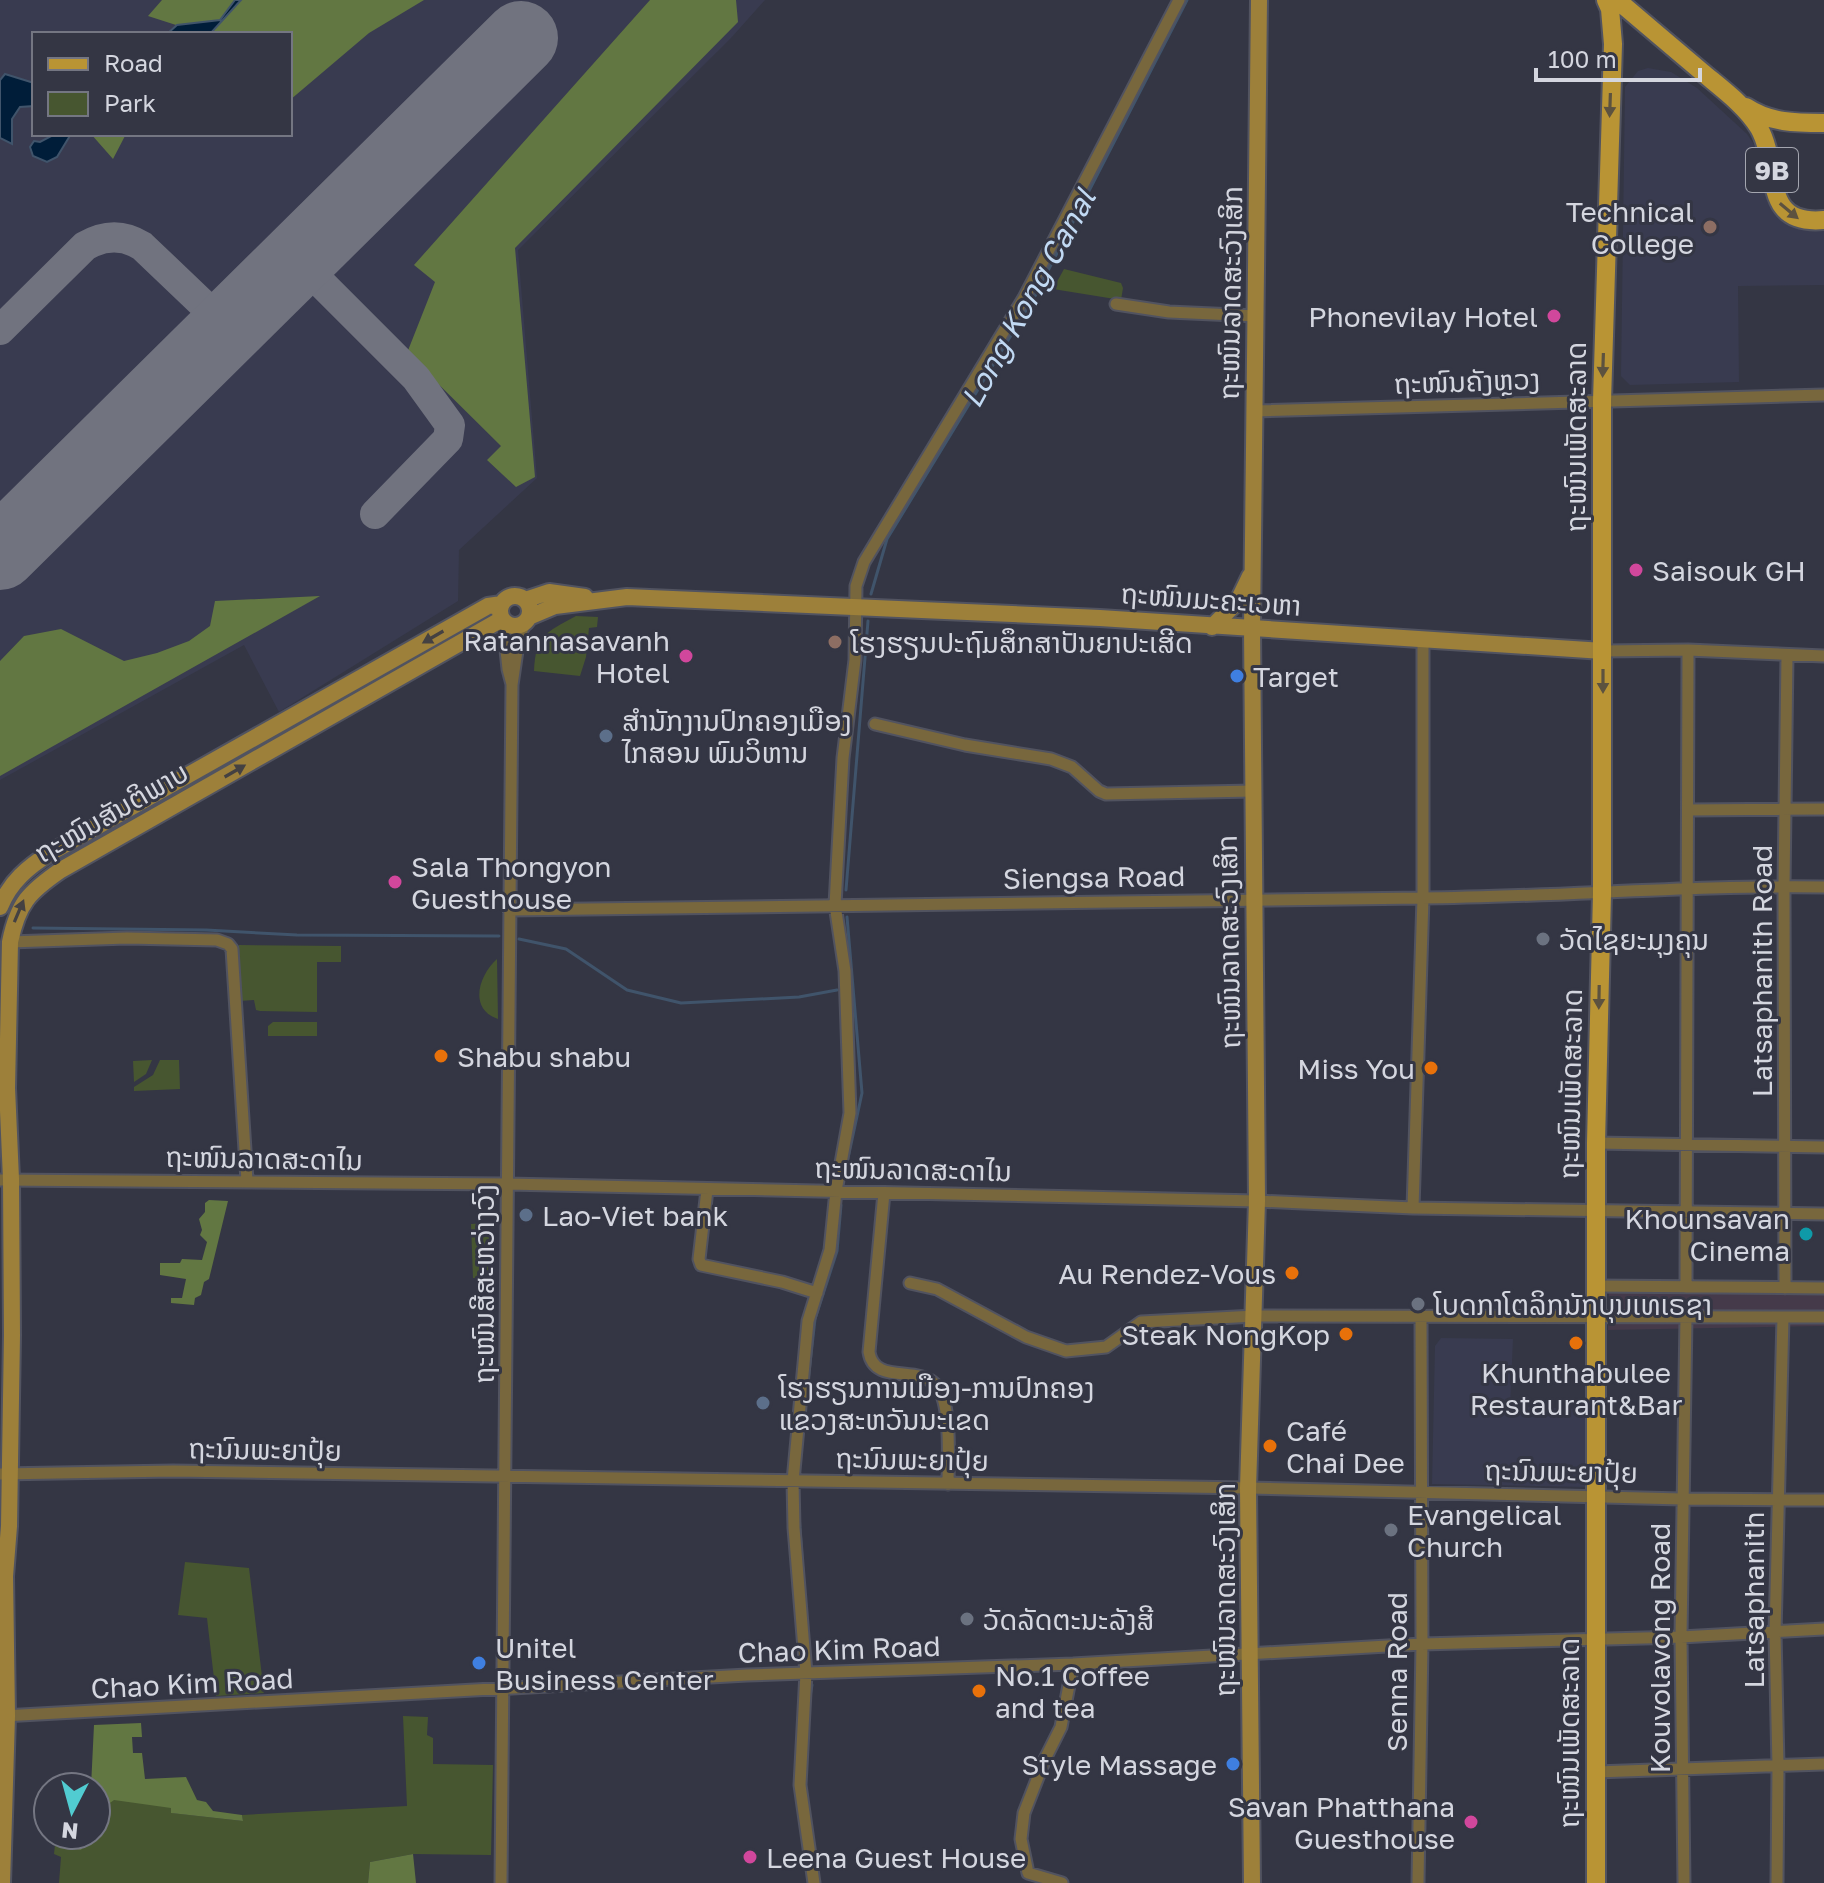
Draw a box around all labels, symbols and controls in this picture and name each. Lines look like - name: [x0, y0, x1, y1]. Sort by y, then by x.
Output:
- legend: [32, 32, 292, 136]
- scale bar: [1536, 32, 1700, 82]
- text: 100 m: [1548, 44, 1617, 73]
- text: Road: [104, 48, 163, 77]
- text: Park: [104, 88, 156, 117]
- one-way arrow: [1604, 93, 1617, 118]
- road number: 9B: [1746, 148, 1798, 192]
- water label: Long Kong Canal: [953, 181, 1104, 413]
- street label: ຖະໜົນລາດສະວົງເສິກ: [1212, 186, 1248, 400]
- place label: Technical College: [1566, 195, 1694, 260]
- one-way arrow: [1779, 202, 1799, 219]
- marker: Technical College: [1701, 218, 1719, 236]
- place label: Phonevilay Hotel: [1308, 300, 1538, 333]
- marker: Phonevilay Hotel: [1545, 307, 1563, 325]
- street label: ຖະໜົນເພັດສະລາດ: [1559, 342, 1592, 532]
- one-way arrow: [1596, 353, 1609, 378]
- street label: ຖະໜົນຄັງຫຼວງ: [1393, 362, 1541, 400]
- place label: Saisouk GH: [1652, 554, 1806, 587]
- marker: Saisouk GH: [1627, 561, 1645, 579]
- street label: ຖະໜົນມະຄະເວຫາ: [1120, 576, 1302, 622]
- place label: Ratannasavanh Hotel: [463, 624, 670, 689]
- place label: ໂຮງຮຽນປະຖົມສຶກສາປັນຍາປະເສີດ: [850, 626, 1193, 661]
- one-way arrow: [421, 630, 444, 644]
- marker: ໂຮງຮຽນປະຖົມສຶກສາປັນຍາປະເສີດ: [826, 633, 844, 651]
- marker: Ratannasavanh Hotel: [677, 647, 695, 665]
- place label: Target: [1253, 660, 1339, 693]
- marker: Target: [1228, 667, 1246, 685]
- one-way arrow: [1597, 669, 1609, 694]
- place label: ສຳນັກງານປົກຄອງເມືອງ ໄກສອນ ພົມວິຫານ: [621, 704, 852, 769]
- marker: ສຳນັກງານປົກຄອງເມືອງ ໄກສອນ ພົມວິຫານ: [597, 727, 615, 745]
- street label: ຖະໜົນສັນຕິພາບ: [28, 755, 194, 869]
- one-way arrow: [223, 764, 246, 778]
- street label: ຖະໜົນລາດສະວົງເສິກ: [1210, 835, 1246, 1049]
- street label: Latsaphanith Road: [1745, 845, 1778, 1097]
- place label: Sala Thongyon Guesthouse: [411, 850, 611, 915]
- street label: Siengsa Road: [1003, 859, 1185, 895]
- marker: Sala Thongyon Guesthouse: [386, 873, 404, 891]
- one-way arrow: [13, 899, 26, 923]
- place label: ວັດໄຊຍະມຸງຄຸນ: [1559, 923, 1709, 958]
- marker: ວັດໄຊຍະມຸງຄຸນ: [1534, 930, 1552, 948]
- one-way arrow: [1593, 985, 1606, 1010]
- street label: ຖະໜົນເພັດສະລາດ: [1552, 988, 1588, 1180]
- place label: Shabu shabu: [457, 1040, 631, 1073]
- marker: Shabu shabu: [432, 1047, 450, 1065]
- place label: Miss You: [1297, 1052, 1415, 1085]
- marker: Miss You: [1422, 1059, 1440, 1077]
- street label: ຖະໜົນລາດສະດາໄນ: [165, 1140, 363, 1176]
- street label: ຖະໜົນລາດສະດາໄນ: [814, 1151, 1012, 1187]
- street label: ຖະໜົນສີສະຫວ່າງວົງ: [467, 1184, 500, 1384]
- place label: Lao-Viet bank: [542, 1199, 728, 1232]
- place label: Khounsavan Cinema: [1625, 1202, 1790, 1267]
- marker: Lao-Viet bank: [517, 1206, 535, 1224]
- marker: Khounsavan Cinema: [1797, 1225, 1815, 1243]
- place label: Au Rendez-Vous: [1058, 1257, 1276, 1290]
- marker: Au Rendez-Vous: [1283, 1264, 1301, 1282]
- place label: ໂບດກາໂຕລິກນັກບຸນເທເຣຊາ: [1433, 1288, 1712, 1323]
- marker: ໂບດກາໂຕລິກນັກບຸນເທເຣຊາ: [1409, 1295, 1427, 1313]
- place label: Steak NongKop: [1121, 1318, 1330, 1351]
- marker: Steak NongKop: [1337, 1325, 1355, 1343]
- marker: Khunthabulee Restaurant&Bar: [1567, 1334, 1585, 1352]
- place label: Khunthabulee Restaurant&Bar: [1470, 1356, 1682, 1421]
- place label: ໂຮງຮຽນການເມືອງ-ການປົກຄອງ ແຂວງສະຫວັນນະເຂດ: [778, 1371, 1095, 1436]
- marker: ໂຮງຮຽນການເມືອງ-ການປົກຄອງ ແຂວງສະຫວັນນະເຂດ: [754, 1394, 772, 1412]
- place label: Café Chai Dee: [1286, 1414, 1405, 1479]
- street label: ຖະນົນພະຍາປຸ້ຍ: [188, 1431, 342, 1469]
- marker: Café Chai Dee: [1261, 1437, 1279, 1455]
- street label: ຖະນົນພະຍາປຸ້ຍ: [835, 1441, 989, 1479]
- street label: ຖະນົນພະຍາປຸ້ຍ: [1484, 1453, 1638, 1491]
- street label: ຖະໜົນລາດສະວົງເສິກ: [1208, 1483, 1241, 1697]
- place label: Evangelical Church: [1407, 1498, 1562, 1563]
- street label: Latsaphanith: [1737, 1511, 1770, 1689]
- marker: Evangelical Church: [1382, 1521, 1400, 1539]
- street label: Kouvolavong Road: [1643, 1523, 1676, 1773]
- street label: Senna Road: [1380, 1592, 1413, 1752]
- place label: ວັດລັດຕະນະລັງສີ: [983, 1603, 1154, 1636]
- marker: ວັດລັດຕະນະລັງສີ: [958, 1610, 976, 1628]
- street label: Chao Kim Road: [737, 1629, 941, 1669]
- place label: Unitel Business Center: [495, 1631, 714, 1696]
- street label: ຖະໜົນເພັດສະລາດ: [1552, 1638, 1585, 1828]
- marker: Unitel Business Center: [470, 1654, 488, 1672]
- place label: No.1 Coffee and tea: [995, 1659, 1150, 1724]
- street label: Chao Kim Road: [90, 1661, 294, 1705]
- marker: No.1 Coffee and tea: [970, 1682, 988, 1700]
- place label: Style Massage: [1021, 1748, 1217, 1781]
- marker: Style Massage: [1224, 1755, 1242, 1773]
- north arrow: [32, 1771, 112, 1851]
- place label: Savan Phatthana Guesthouse: [1228, 1790, 1455, 1855]
- marker: Savan Phatthana Guesthouse: [1462, 1813, 1480, 1831]
- text: N: [60, 1817, 80, 1846]
- place label: Leena Guest House: [766, 1841, 1026, 1874]
- marker: Leena Guest House: [741, 1848, 759, 1866]

